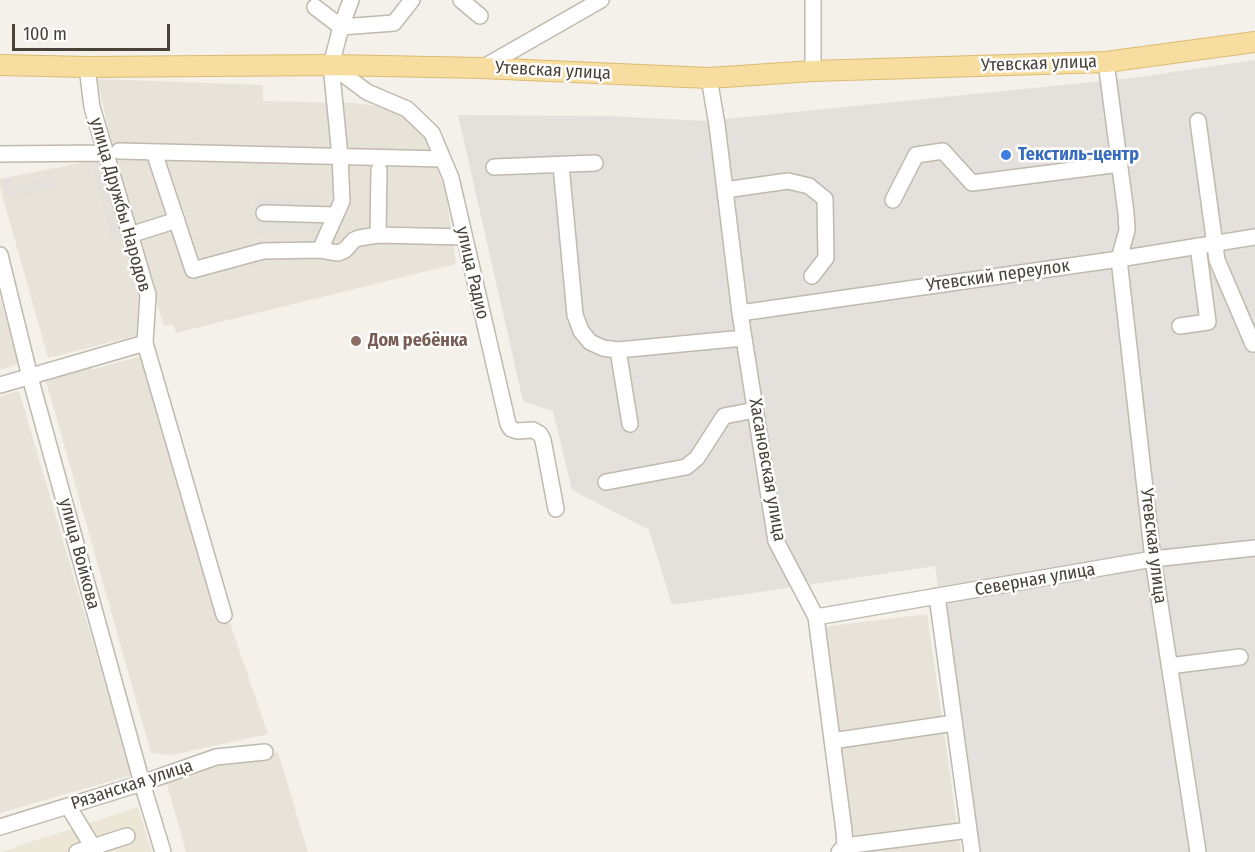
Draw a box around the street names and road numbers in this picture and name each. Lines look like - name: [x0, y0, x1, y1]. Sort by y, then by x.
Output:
- street label: Утевская улица: [981, 51, 1097, 77]
- street label: Утевская улица: [495, 57, 611, 85]
- street label: улица Дружбы Народов: [85, 116, 155, 294]
- street label: улица Радио: [451, 224, 493, 322]
- street label: Утевский переулок: [925, 255, 1071, 297]
- street label: Хасановская улица: [744, 397, 790, 543]
- street label: Утевская улица: [1135, 487, 1171, 605]
- street label: улица Войкова: [54, 496, 104, 612]
- street label: Северная улица: [973, 559, 1097, 601]
- street label: Рязанская улица: [68, 755, 196, 815]

